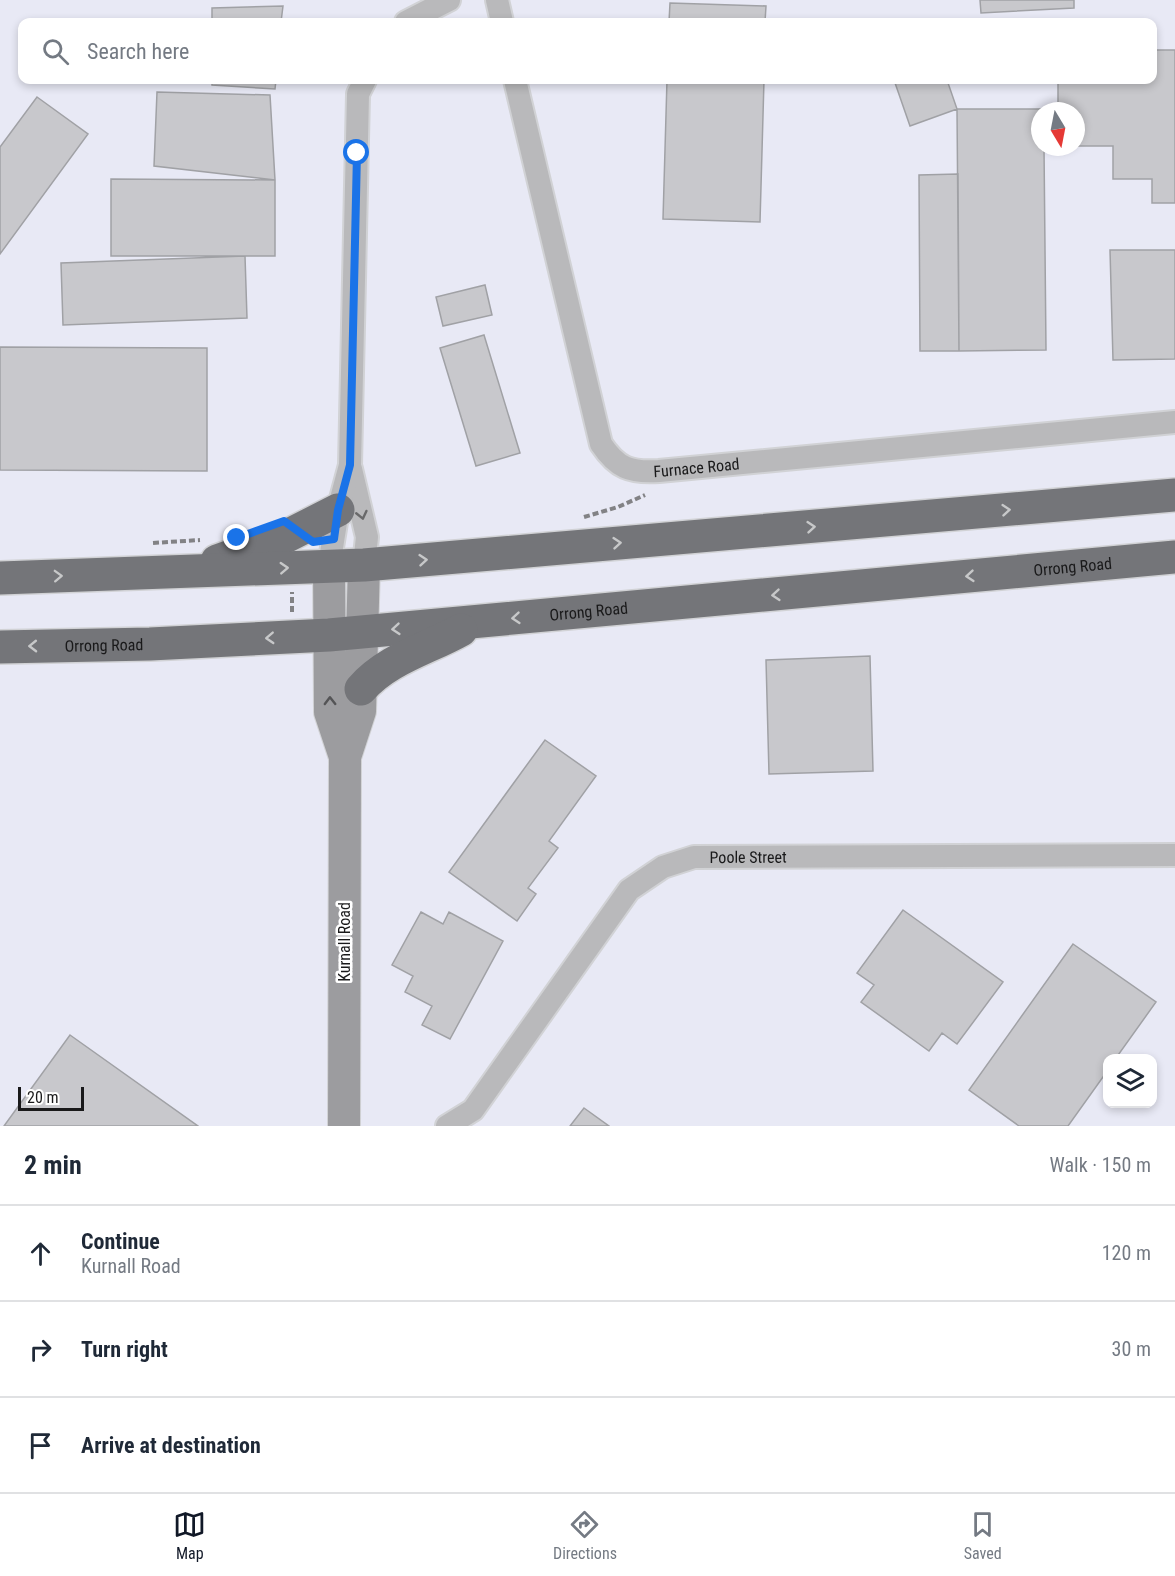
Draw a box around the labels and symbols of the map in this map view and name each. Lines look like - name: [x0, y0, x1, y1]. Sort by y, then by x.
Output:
- north arrow: [1031, 102, 1085, 156]
- route start: [343, 139, 369, 165]
- street label: Furnace Road: [653, 454, 740, 481]
- one-way arrow: [1001, 504, 1010, 517]
- one-way arrow: [354, 509, 367, 519]
- one-way arrow: [807, 520, 816, 533]
- route end: [223, 524, 249, 550]
- one-way arrow: [612, 537, 622, 550]
- one-way arrow: [418, 554, 427, 567]
- street label: Orrong Road: [1033, 554, 1113, 580]
- one-way arrow: [280, 561, 289, 574]
- one-way arrow: [966, 569, 975, 582]
- one-way arrow: [54, 570, 63, 582]
- one-way arrow: [772, 588, 781, 601]
- street label: Orrong Road: [549, 598, 629, 625]
- one-way arrow: [511, 611, 520, 624]
- one-way arrow: [392, 622, 401, 635]
- one-way arrow: [266, 632, 275, 645]
- street label: Orrong Road: [64, 635, 144, 656]
- one-way arrow: [29, 640, 38, 652]
- one-way arrow: [324, 697, 336, 706]
- street label: Poole Street: [710, 848, 787, 867]
- street label: Kurnall Road: [335, 902, 354, 982]
- scale bar: [18, 1084, 84, 1112]

